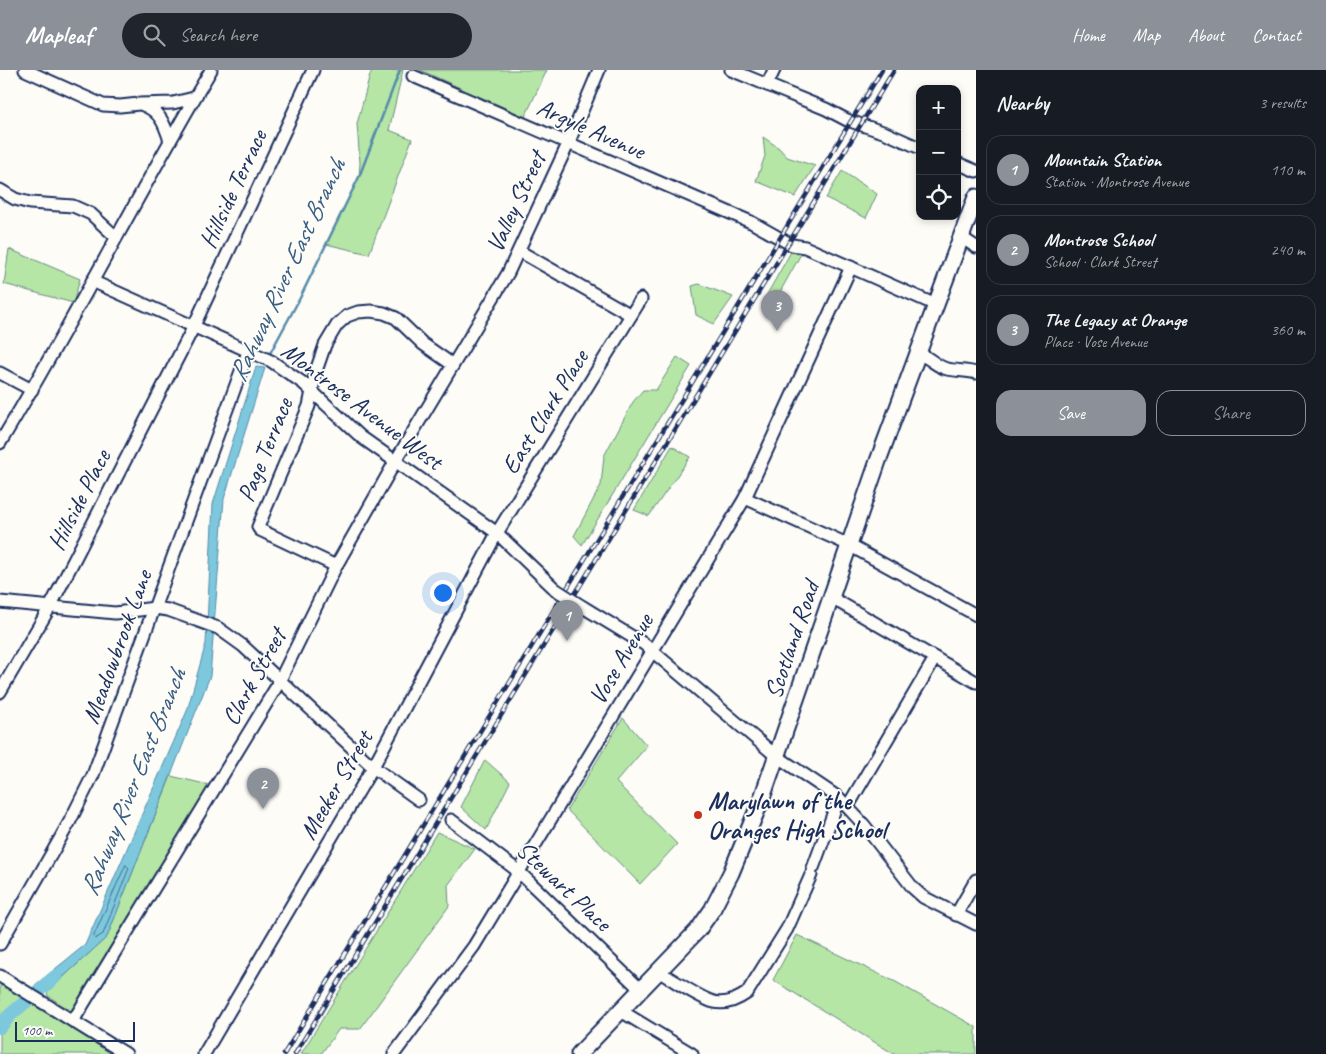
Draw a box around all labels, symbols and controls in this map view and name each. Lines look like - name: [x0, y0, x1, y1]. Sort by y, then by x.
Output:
- search box: [122, 13, 472, 58]
- text: Mapleaf: [25, 20, 92, 50]
- icon: search: [140, 21, 168, 49]
- text: Search here: [180, 23, 257, 47]
- text: Home: [1072, 24, 1105, 46]
- text: Map: [1133, 24, 1160, 46]
- text: About: [1188, 24, 1224, 46]
- text: Contact: [1252, 24, 1301, 46]
- map controls: [916, 85, 961, 220]
- button: +: [916, 85, 961, 130]
- text: Nearby: [996, 90, 1049, 116]
- street label: Argyle Avenue: [532, 91, 652, 168]
- text: 3 results: [1259, 93, 1306, 113]
- street label: Hillside Terrace: [192, 123, 275, 253]
- button: −: [916, 130, 961, 175]
- street label: Valley Street: [479, 143, 555, 257]
- text: Mountain Station: [1044, 148, 1161, 172]
- water label: Rahway River East Branch: [221, 151, 354, 387]
- text: 1: [1009, 160, 1017, 180]
- text: 110 m: [1271, 160, 1305, 180]
- text: Station · Montrose Avenue: [1044, 172, 1189, 192]
- button: locate: [916, 175, 961, 220]
- text: Montrose School: [1044, 228, 1153, 252]
- text: 2: [1009, 240, 1017, 260]
- text: 240 m: [1271, 240, 1305, 260]
- text: School · Clark Street: [1044, 252, 1156, 272]
- pin: 3: [761, 290, 793, 331]
- text: The Legacy at Orange: [1044, 308, 1186, 332]
- text: 3: [1009, 320, 1017, 340]
- text: 360 m: [1271, 320, 1305, 340]
- text: Place · Vose Avenue: [1044, 332, 1147, 352]
- street label: Montrose Avenue West: [275, 335, 451, 479]
- street label: East Clark Place: [494, 342, 597, 480]
- button: Save: [996, 390, 1146, 436]
- button: Share: [1156, 390, 1306, 436]
- street label: Page Terrace: [230, 392, 301, 506]
- street label: Hillside Place: [40, 443, 119, 556]
- street label: Meadowbrook Lane: [74, 564, 160, 728]
- street label: Scotland Road: [757, 574, 828, 703]
- your location: [430, 580, 456, 606]
- pin: 1: [551, 600, 583, 641]
- street label: Vose Avenue: [581, 606, 662, 710]
- street label: Clark Street: [215, 620, 295, 731]
- water label: Rahway River East Branch: [72, 662, 194, 900]
- street label: Meeker Street: [292, 722, 381, 845]
- pin: 2: [247, 768, 279, 809]
- place label: Marylawn of the Oranges High School: [708, 785, 891, 846]
- marker: Marylawn of the Oranges High School: [692, 809, 704, 821]
- street label: Stewart Place: [510, 834, 620, 940]
- scale bar: [15, 1019, 135, 1042]
- text: 100 m: [22, 1022, 52, 1039]

